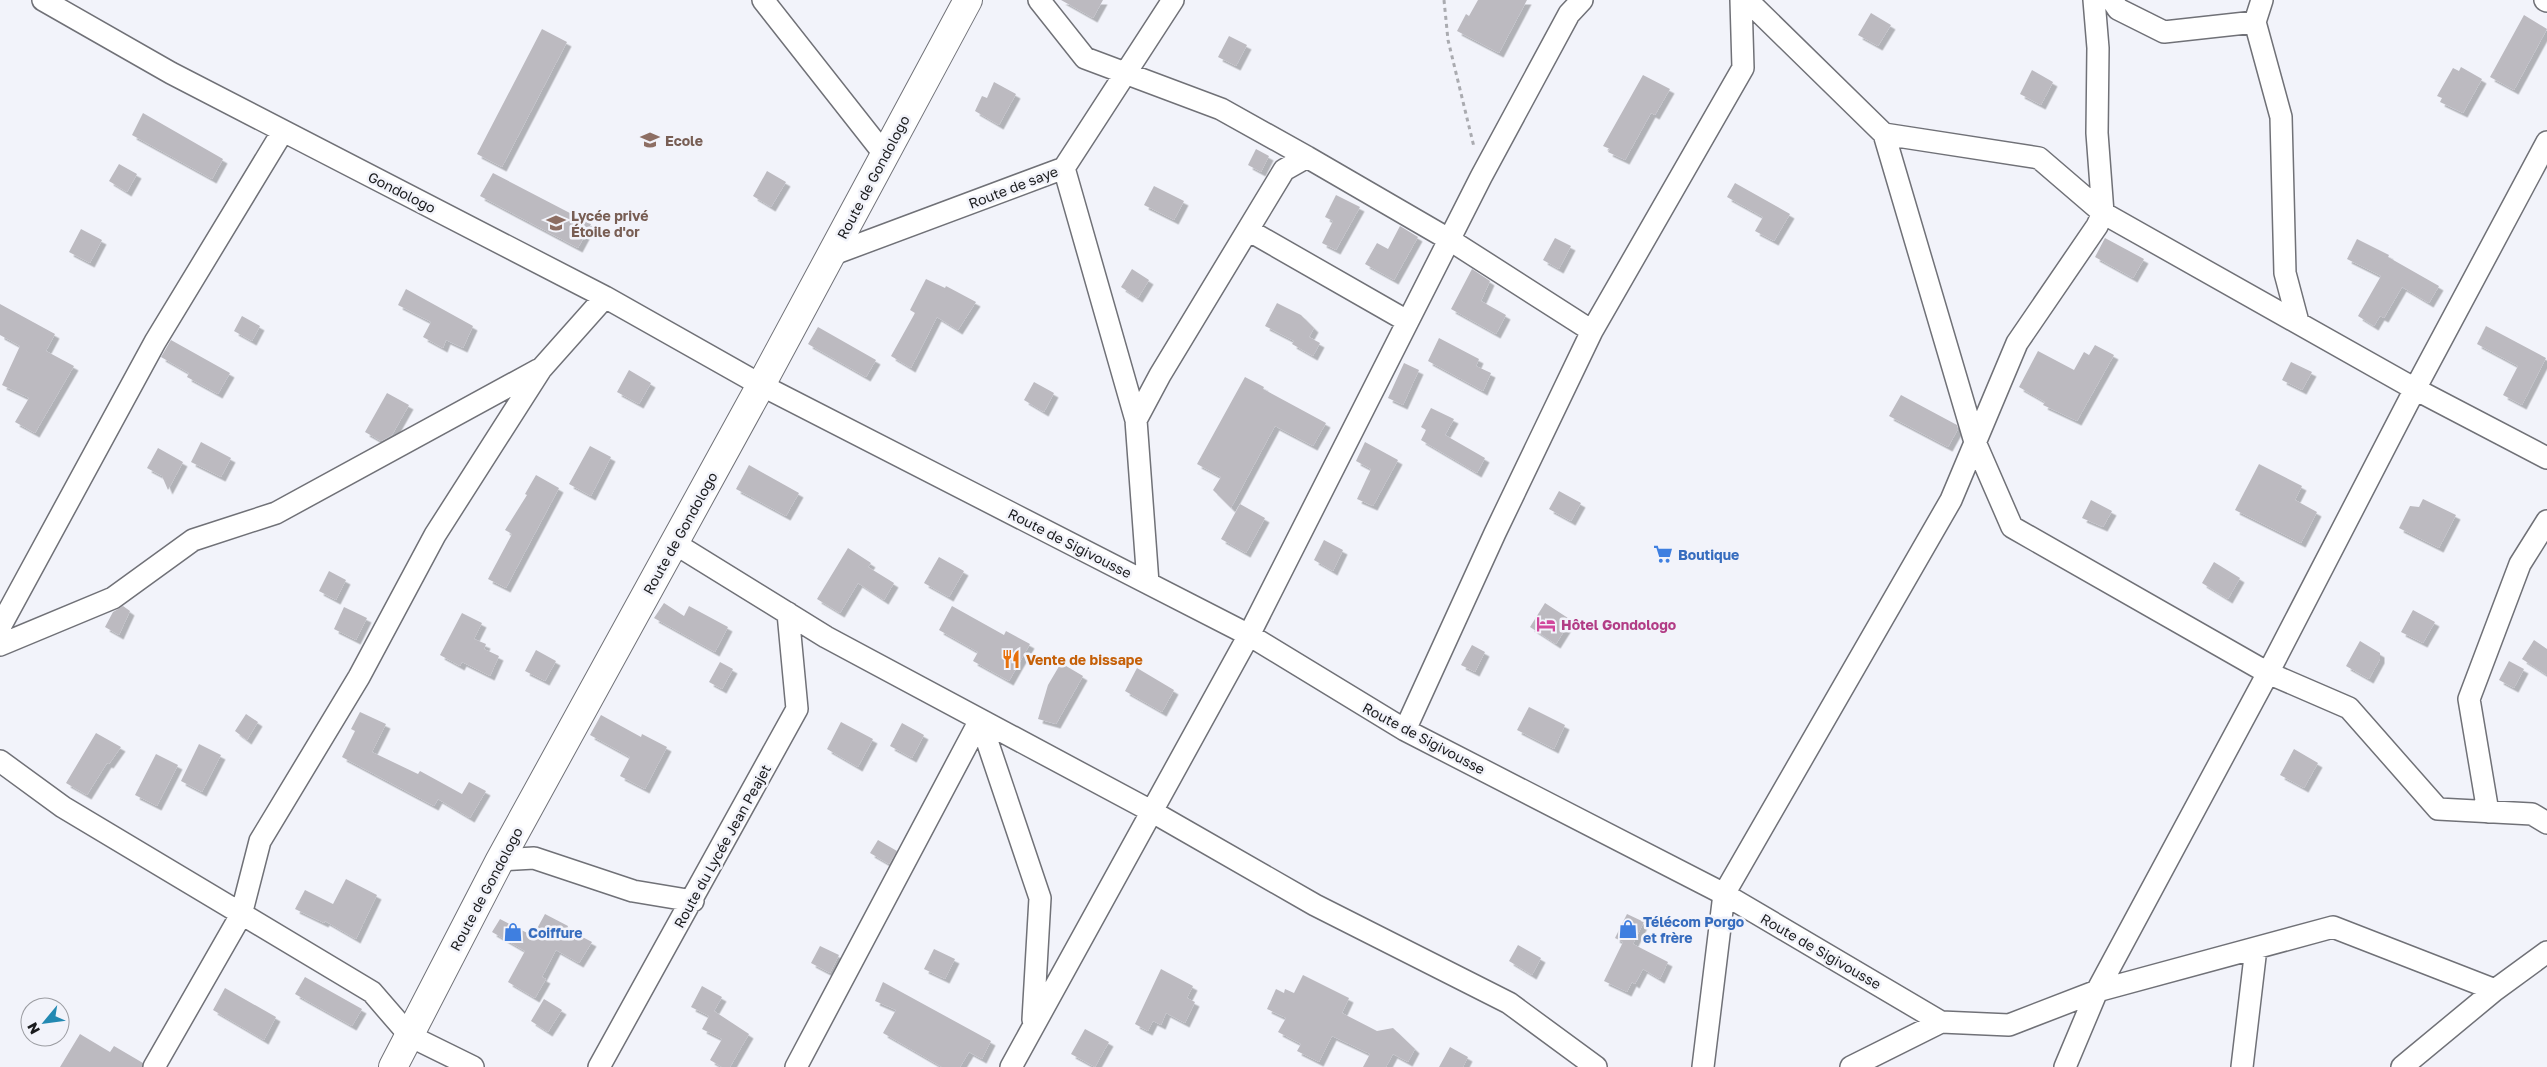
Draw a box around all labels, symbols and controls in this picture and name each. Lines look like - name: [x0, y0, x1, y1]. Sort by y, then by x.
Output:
- street label: Route de Gondologo: [833, 112, 913, 242]
- school or university icon: Ecole: [639, 129, 661, 151]
- place label: Ecole: [665, 132, 703, 149]
- street label: Route de saye: [966, 162, 1060, 212]
- street label: Gondologo: [365, 168, 439, 216]
- place label: Lycée privé Étoile d'or: [571, 207, 648, 240]
- school or university icon: Lycée privé Étoile d'or: [545, 212, 567, 234]
- street label: Route de Gondologo: [639, 469, 721, 597]
- street label: Route de Sigivousse: [1005, 505, 1135, 581]
- supermarket icon: Boutique: [1652, 543, 1674, 565]
- place label: Boutique: [1678, 546, 1739, 563]
- hotel icon: Hôtel Gondologo: [1535, 613, 1557, 635]
- place label: Hôtel Gondologo: [1561, 616, 1676, 633]
- restaurant icon: Vente de bissape: [1000, 648, 1022, 670]
- place label: Vente de bissape: [1026, 651, 1143, 668]
- street label: Route de Sigivousse: [1360, 699, 1488, 777]
- street label: Route du Lycée Jean Peajet: [670, 761, 774, 931]
- street label: Route de Gondologo: [446, 824, 526, 954]
- street label: Route de Sigivousse: [1758, 910, 1884, 992]
- place label: Télécom Porgo et frère: [1643, 913, 1744, 946]
- shop icon: Télécom Porgo et frère: [1617, 918, 1639, 940]
- shop icon: Coiffure: [502, 921, 524, 943]
- place label: Coiffure: [528, 924, 583, 941]
- north arrow: [20, 997, 70, 1047]
- text: N: [23, 1020, 43, 1037]

